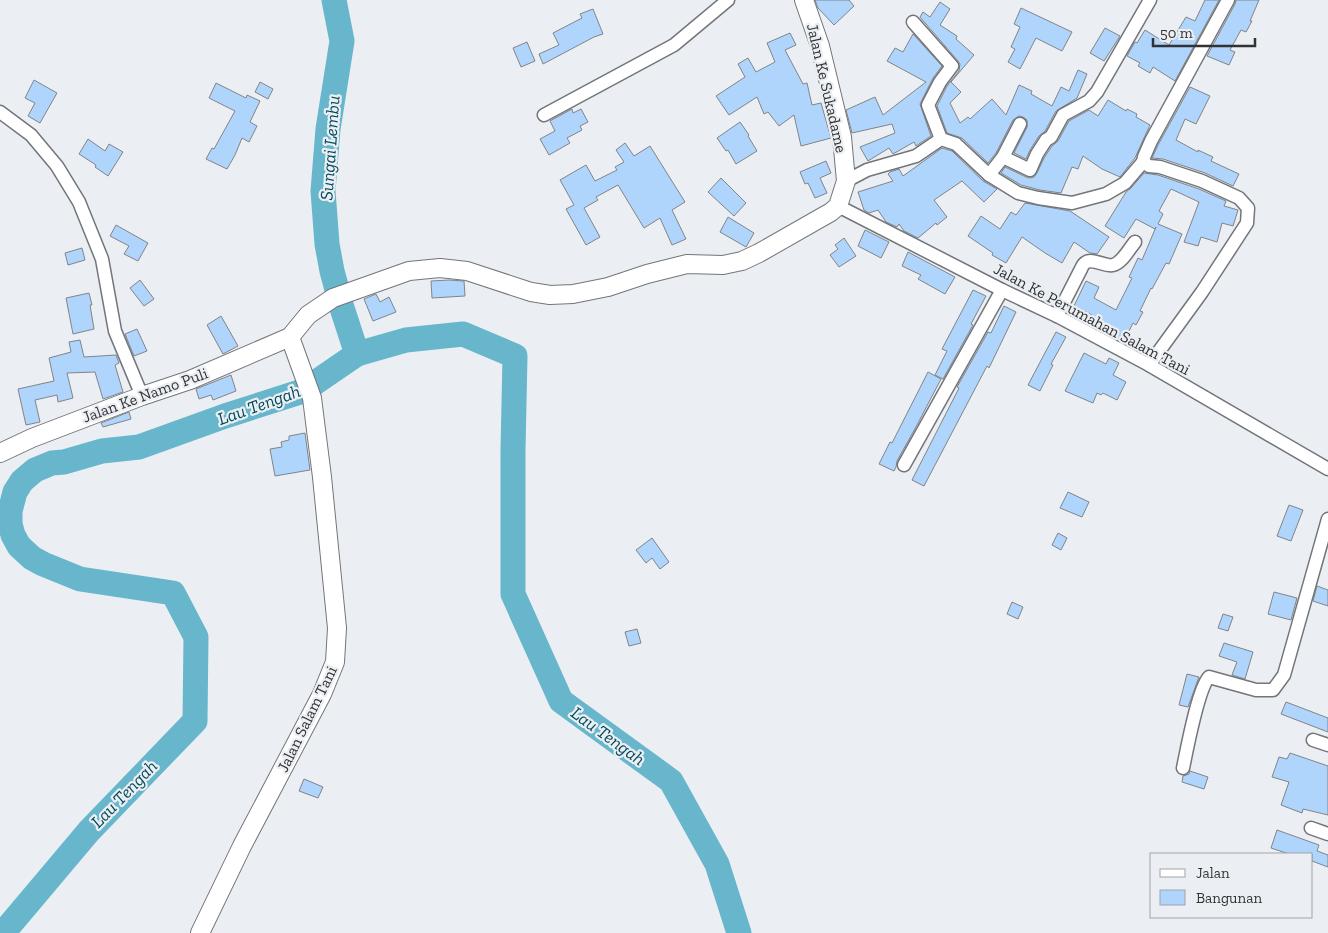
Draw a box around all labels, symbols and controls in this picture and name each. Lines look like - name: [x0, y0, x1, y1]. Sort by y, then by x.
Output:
- scale bar: [1153, 15, 1256, 47]
- street label: Jalan Ke Sukadame: [803, 22, 851, 154]
- text: 50 m: [1160, 24, 1193, 42]
- water label: Sungai Lembu: [315, 95, 345, 201]
- street label: Jalan Ke Perumahan Salam Tani: [991, 259, 1194, 379]
- street label: Jalan Ke Namo Puli: [80, 363, 211, 427]
- water label: Lau Tengah: [215, 380, 303, 430]
- street label: Jalan Salam Tani: [273, 662, 341, 775]
- water label: Lau Tengah: [567, 702, 649, 770]
- water label: Lau Tengah: [86, 755, 162, 833]
- legend: [1150, 853, 1313, 918]
- text: Jalan: [1196, 864, 1230, 882]
- text: Bangunan: [1196, 889, 1262, 907]

